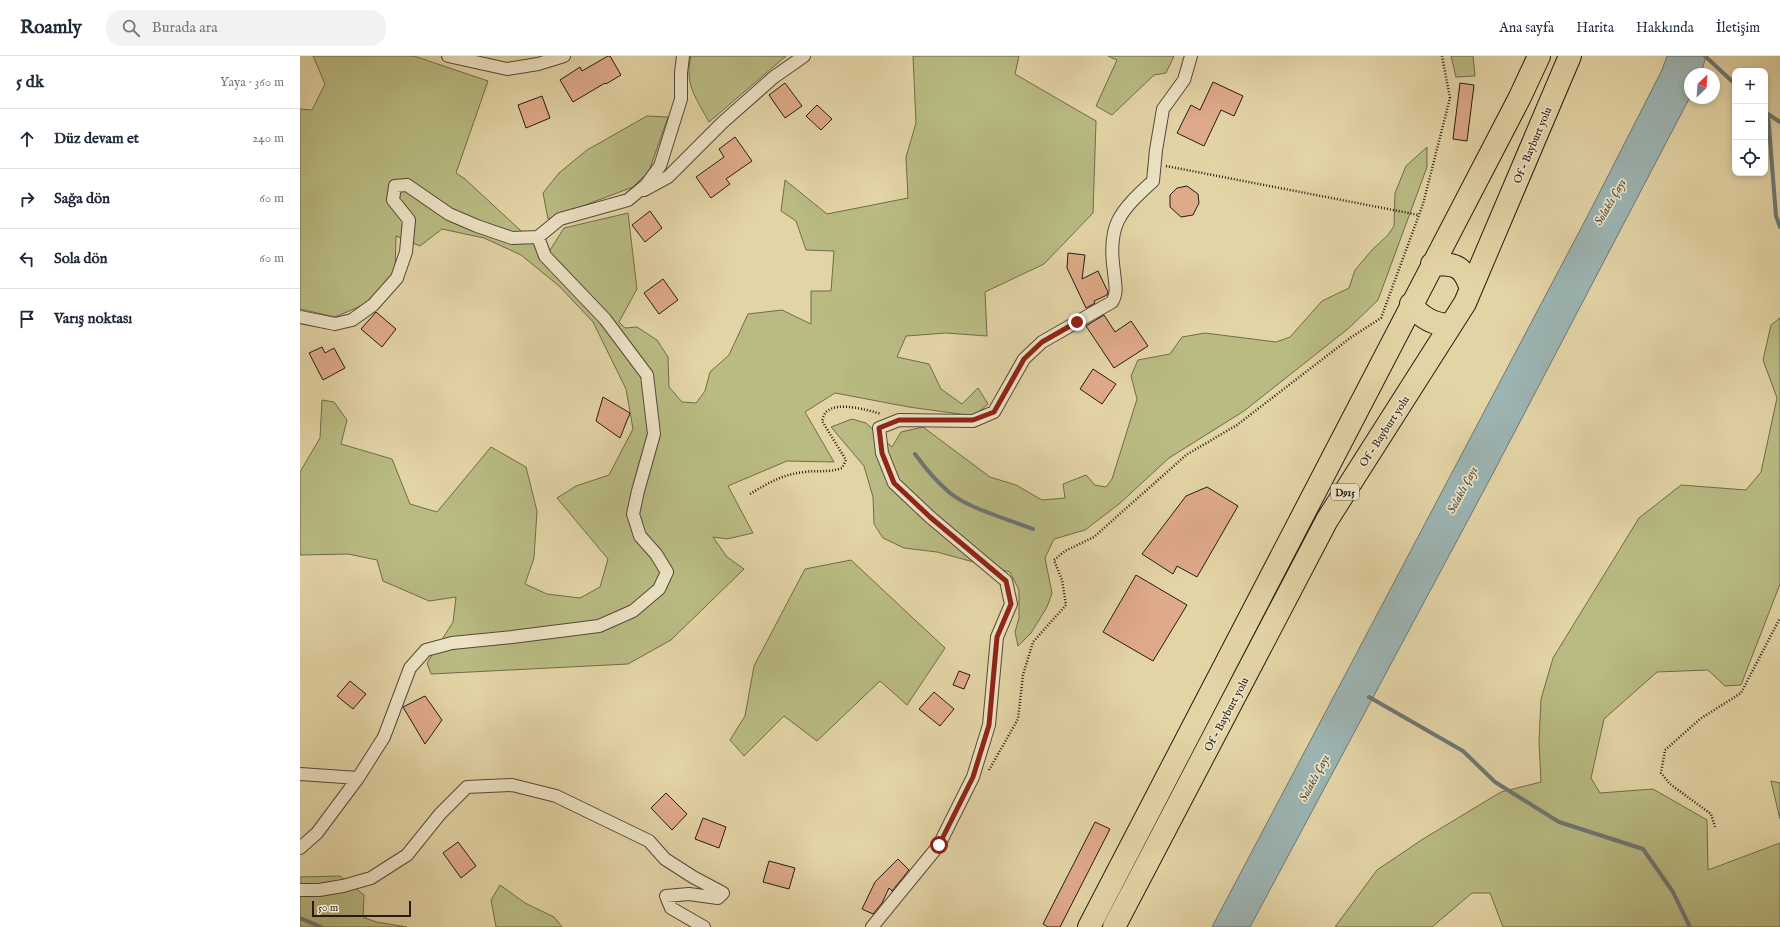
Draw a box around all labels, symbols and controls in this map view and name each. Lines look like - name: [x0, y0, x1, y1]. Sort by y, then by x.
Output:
- search box: [106, 10, 386, 46]
- text: Roamly: [20, 16, 82, 40]
- icon: search: [120, 17, 142, 39]
- text: Burada ara: [152, 18, 218, 37]
- text: Ana sayfa: [1499, 19, 1554, 37]
- text: Harita: [1576, 19, 1614, 37]
- text: Hakkında: [1636, 19, 1694, 37]
- text: İletişim: [1716, 19, 1760, 37]
- north arrow: [1684, 68, 1720, 104]
- map controls: [1732, 68, 1768, 176]
- button: +: [1732, 68, 1768, 104]
- text: 5 dk: [16, 72, 44, 93]
- text: Yaya · 360 m: [220, 74, 284, 91]
- button: −: [1732, 104, 1768, 140]
- street label: Of - Bayburt yolu: [1510, 105, 1555, 186]
- icon: ahead: [16, 128, 38, 150]
- text: Düz devam et: [54, 129, 139, 148]
- text: 240 m: [252, 130, 284, 147]
- button: locate: [1732, 140, 1768, 176]
- water label: Solaklı Çayı: [1591, 176, 1630, 228]
- icon: right: [16, 188, 38, 210]
- text: Sağa dön: [54, 189, 110, 208]
- text: 60 m: [259, 190, 284, 207]
- icon: left: [16, 248, 38, 270]
- text: Sola dön: [54, 249, 108, 268]
- text: 60 m: [259, 250, 284, 267]
- icon: arrive: [16, 308, 38, 330]
- text: Varış noktası: [54, 309, 132, 328]
- route end: [1068, 313, 1086, 331]
- street label: Of - Bayburt yolu: [1357, 393, 1413, 470]
- water label: Solaklı Çayı: [1444, 464, 1481, 516]
- road number: D915: [1331, 484, 1359, 500]
- street label: Of - Bayburt yolu: [1201, 675, 1252, 754]
- water label: Solaklı Çayı: [1296, 752, 1333, 804]
- route start: [930, 836, 948, 854]
- scale bar: [312, 899, 411, 918]
- text: 50 m: [318, 901, 338, 915]

